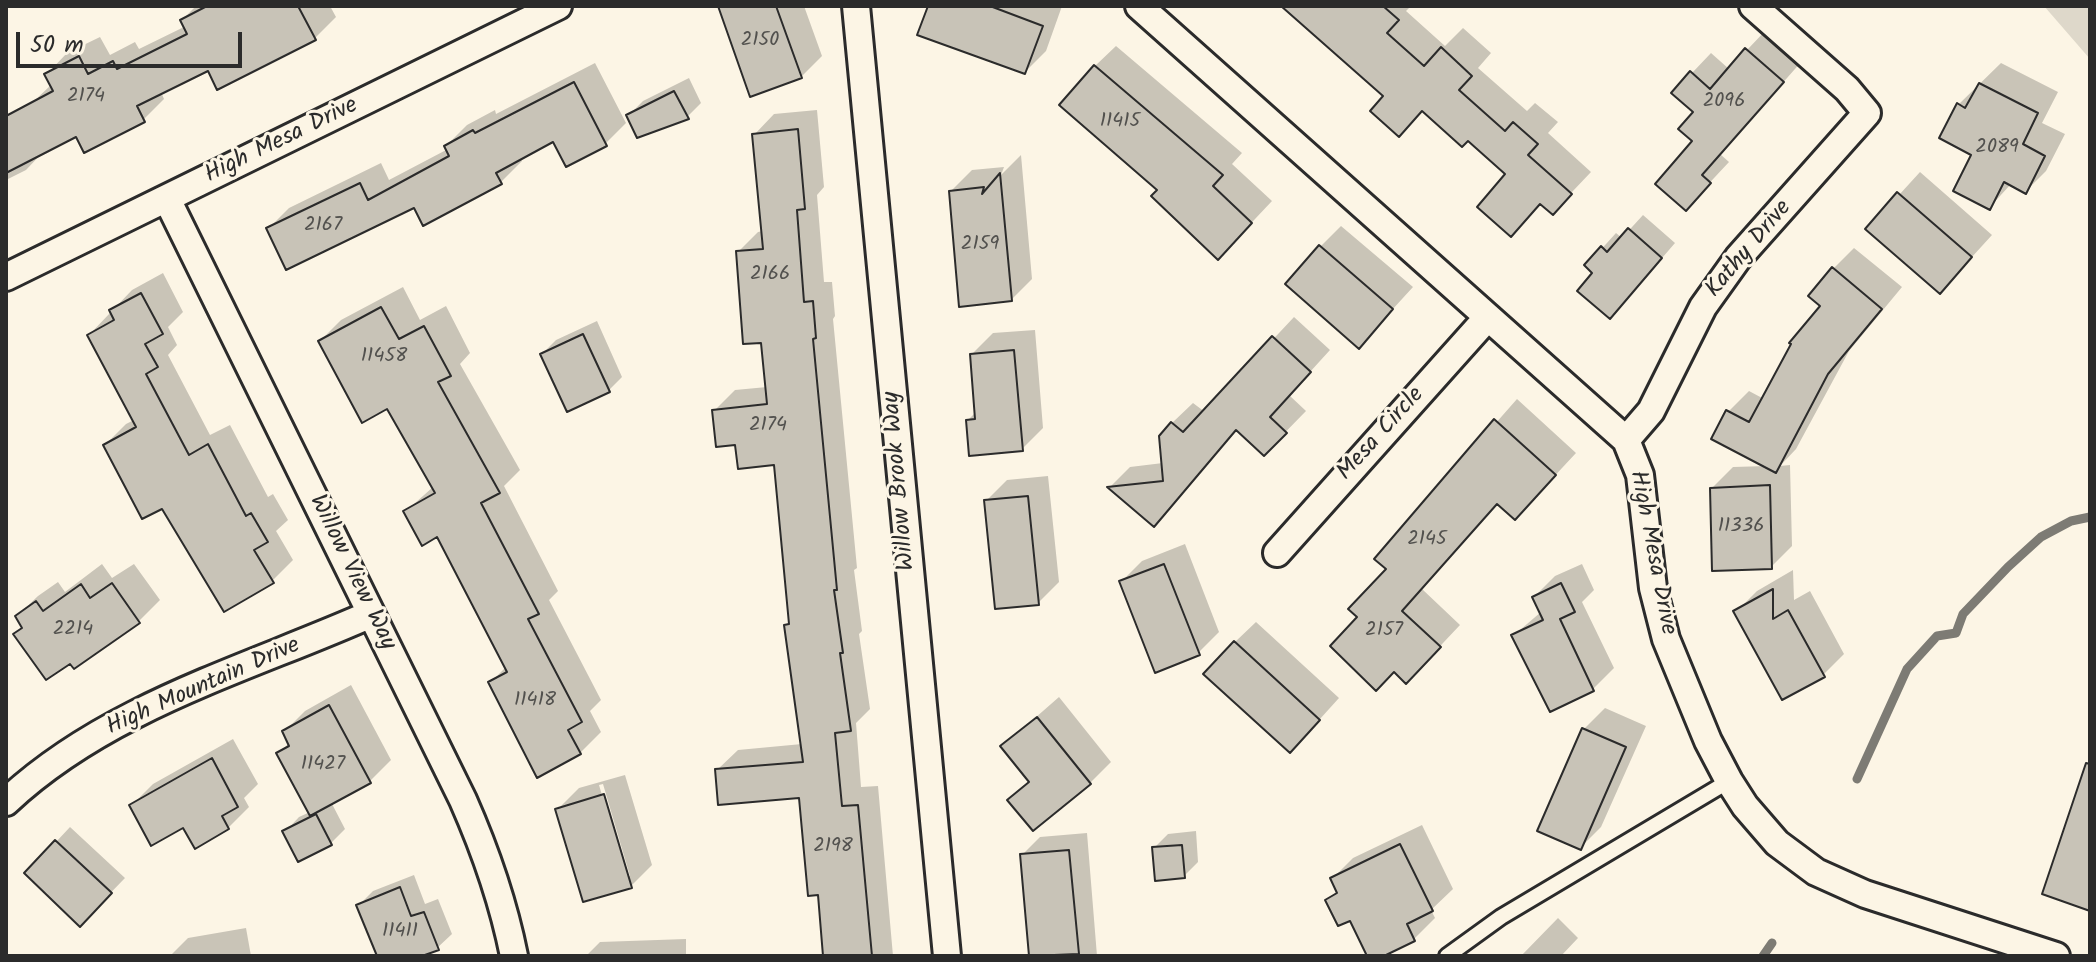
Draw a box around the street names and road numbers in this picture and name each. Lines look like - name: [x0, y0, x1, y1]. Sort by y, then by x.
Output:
- street label: High Mesa Drive: [201, 93, 363, 191]
- street label: Kathy Drive: [1701, 195, 1799, 305]
- street label: Mesa Circle: [1332, 382, 1432, 488]
- street label: Willow Brook Way: [879, 390, 923, 572]
- street label: High Mesa Drive: [1621, 468, 1681, 638]
- street label: Willow View Way: [301, 491, 401, 655]
- street label: High Mountain Drive: [103, 632, 305, 744]

